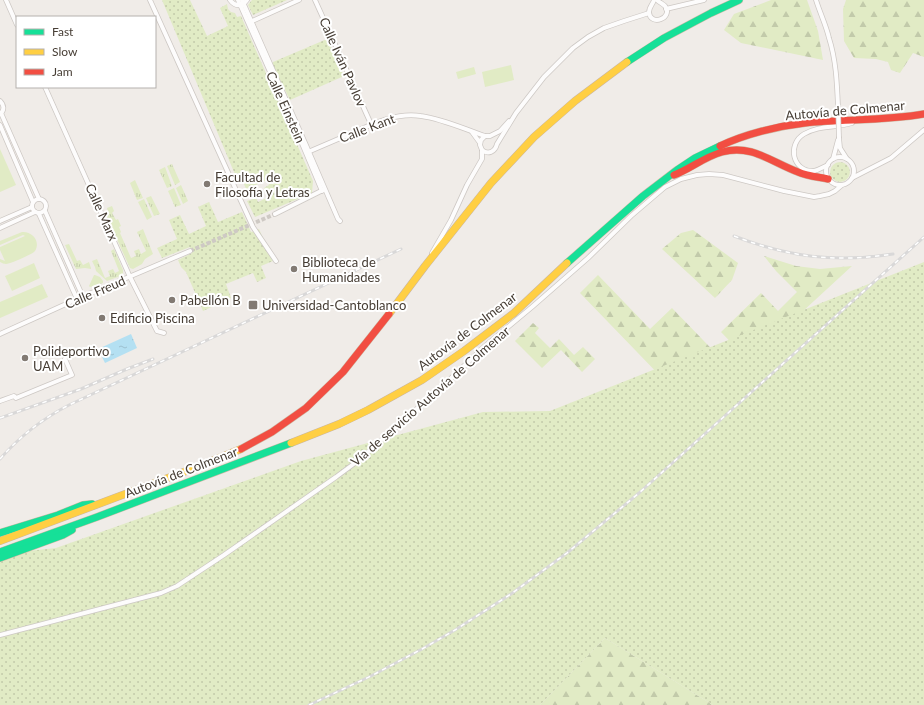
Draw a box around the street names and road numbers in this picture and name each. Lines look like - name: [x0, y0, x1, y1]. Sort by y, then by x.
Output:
- street label: Calle Iván Pavlov: [316, 15, 370, 109]
- street label: Calle Einstein: [263, 69, 309, 145]
- street label: Autovía de Colmenar: [785, 97, 906, 123]
- street label: Calle Kant: [337, 110, 397, 146]
- street label: Calle Marx: [82, 181, 122, 244]
- street label: Calle Freud: [62, 272, 128, 312]
- street label: Autovía de Colmenar: [414, 288, 520, 373]
- street label: Vía de servicio Autovía de Colmenar: [347, 322, 513, 469]
- street label: Autovía de Colmenar: [122, 443, 240, 501]

